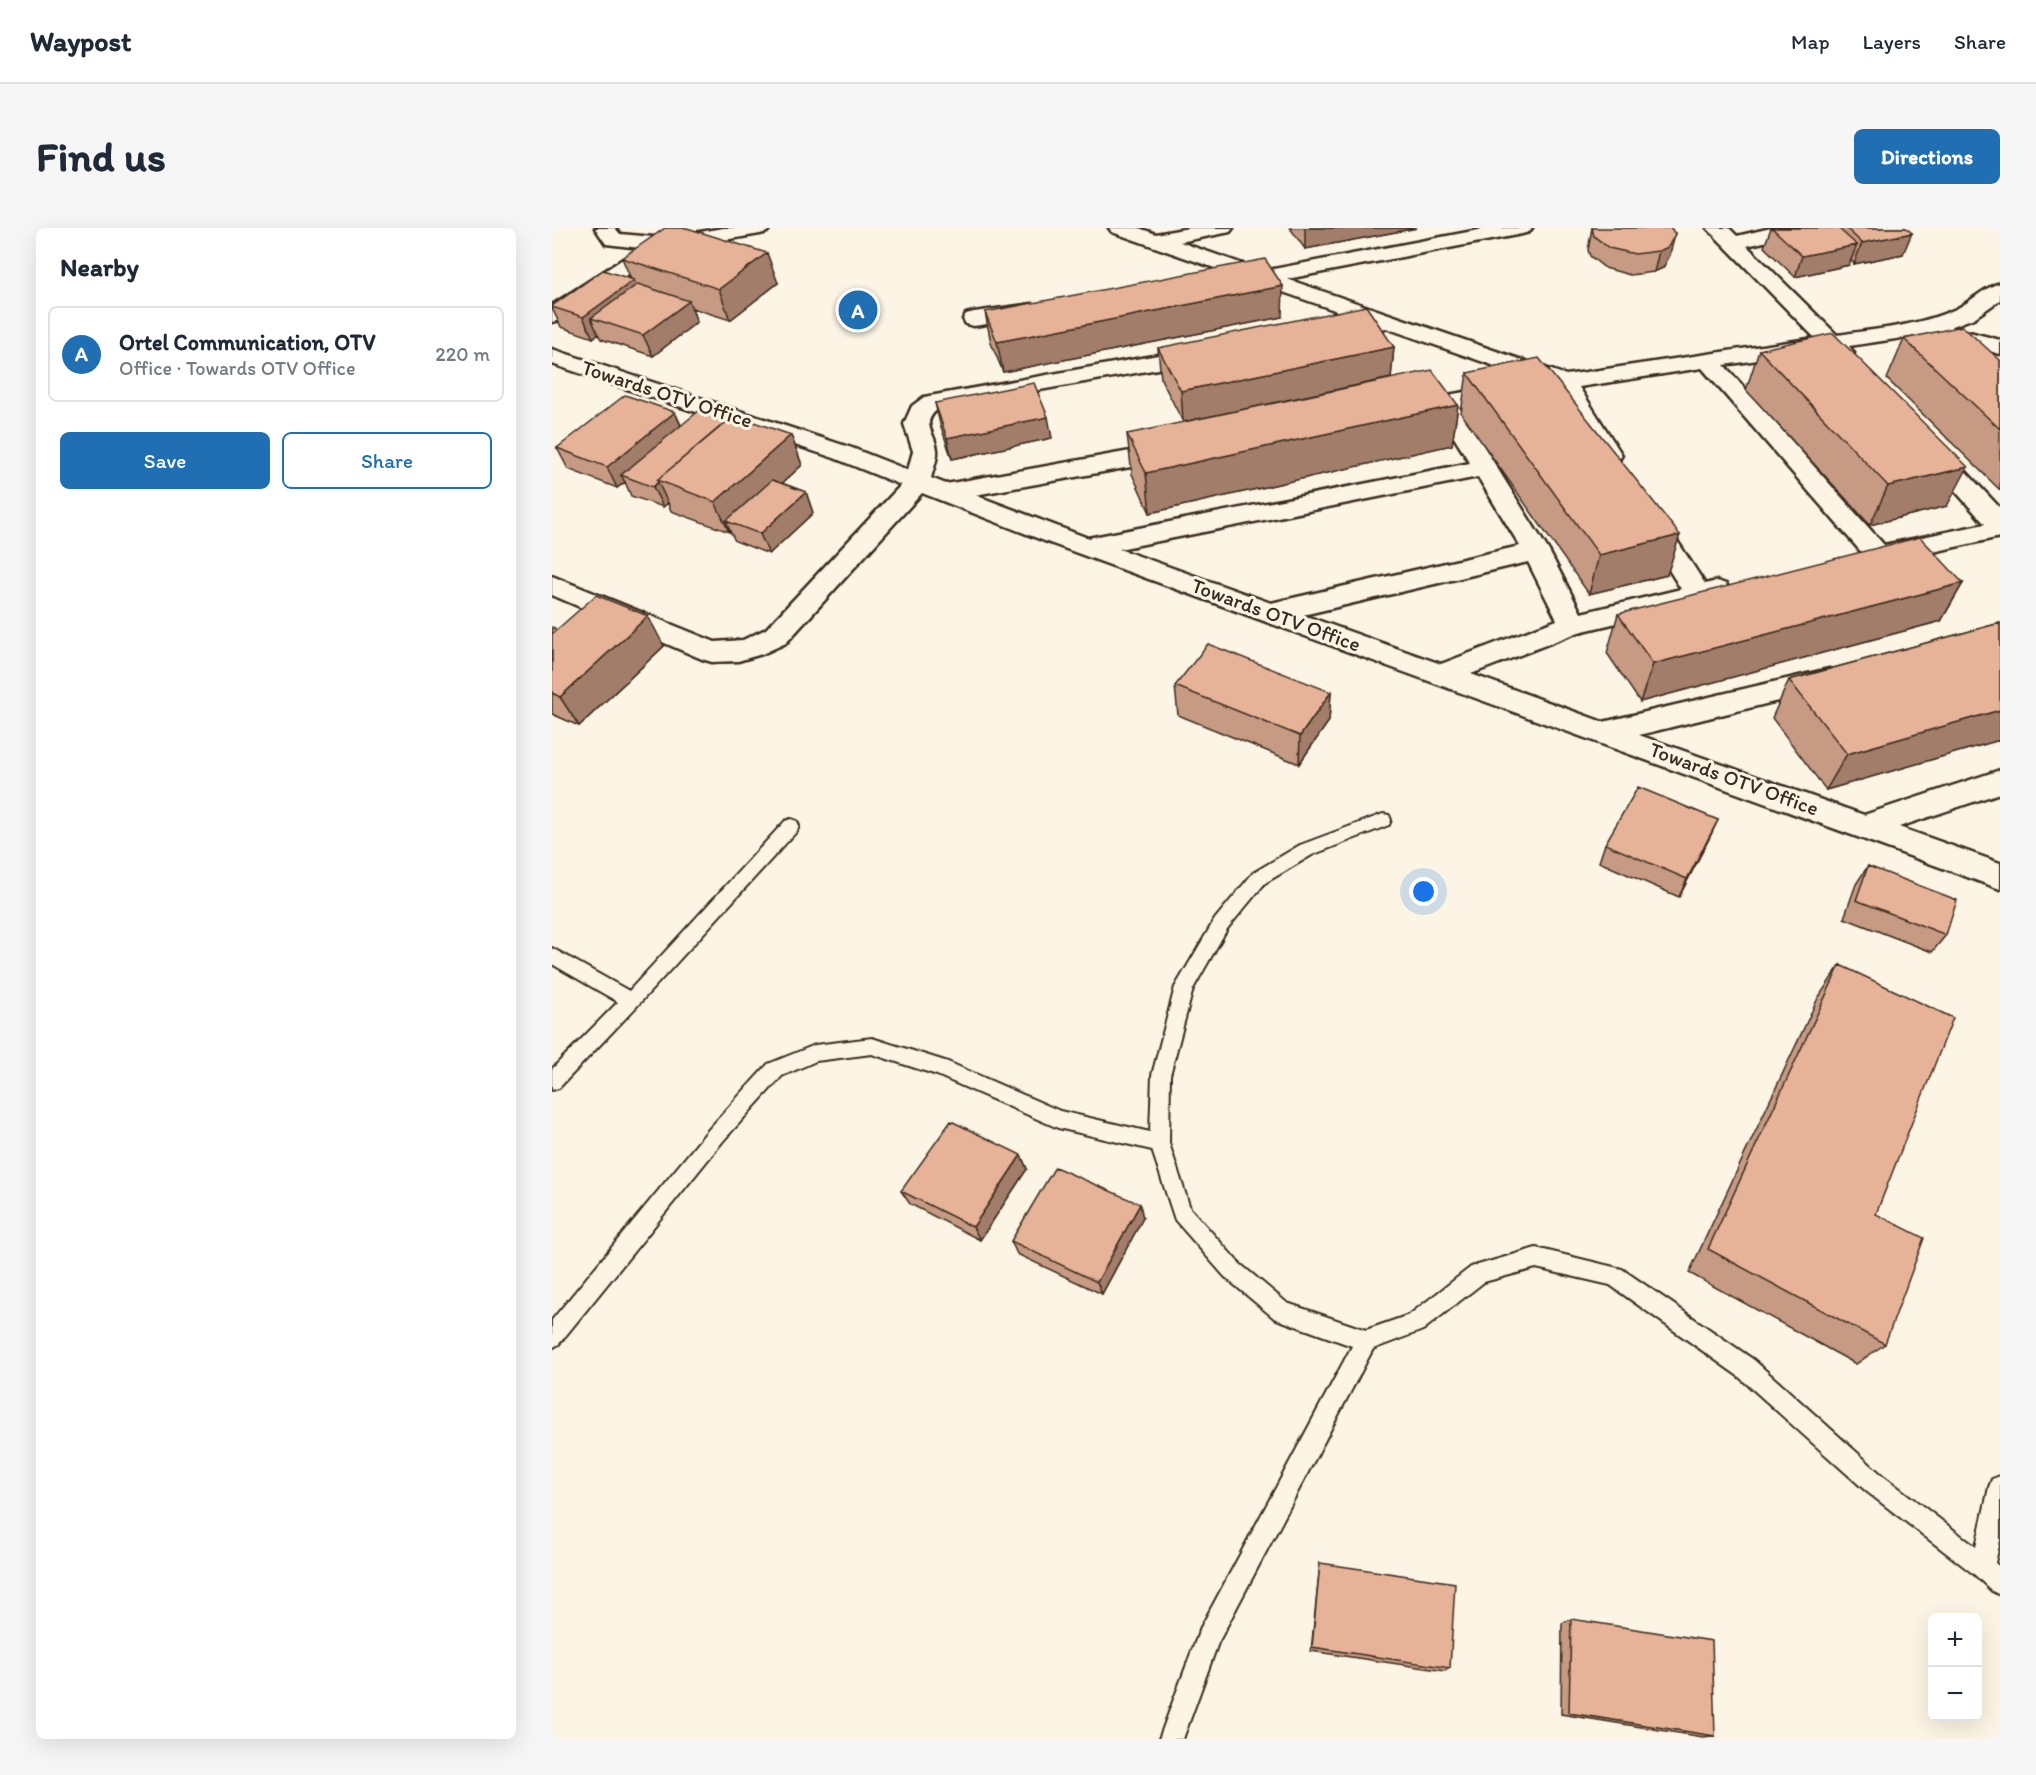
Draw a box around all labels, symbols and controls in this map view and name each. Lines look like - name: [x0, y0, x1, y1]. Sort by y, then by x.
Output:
- text: Waypost: [30, 24, 132, 58]
- text: Map: [1791, 29, 1830, 54]
- text: Layers: [1863, 29, 1921, 54]
- text: Share: [1954, 29, 2006, 54]
- button: Directions: [1854, 129, 2000, 184]
- text: Find us: [36, 131, 166, 182]
- text: Nearby: [60, 251, 139, 283]
- pin: A: [838, 288, 878, 332]
- text: Ortel Communication, OTV: [119, 329, 375, 356]
- text: A: [75, 342, 88, 366]
- text: 220 m: [435, 342, 490, 366]
- street label: Towards OTV Office: [579, 354, 756, 433]
- text: Office · Towards OTV Office: [119, 356, 356, 380]
- button: Save: [60, 432, 270, 489]
- button: Share: [282, 432, 492, 489]
- street label: Towards OTV Office: [1188, 572, 1364, 657]
- street label: Towards OTV Office: [1646, 736, 1822, 821]
- your location: [1409, 877, 1438, 906]
- map controls: [1928, 1613, 1982, 1721]
- button: +: [1928, 1613, 1982, 1667]
- button: −: [1928, 1667, 1982, 1721]

